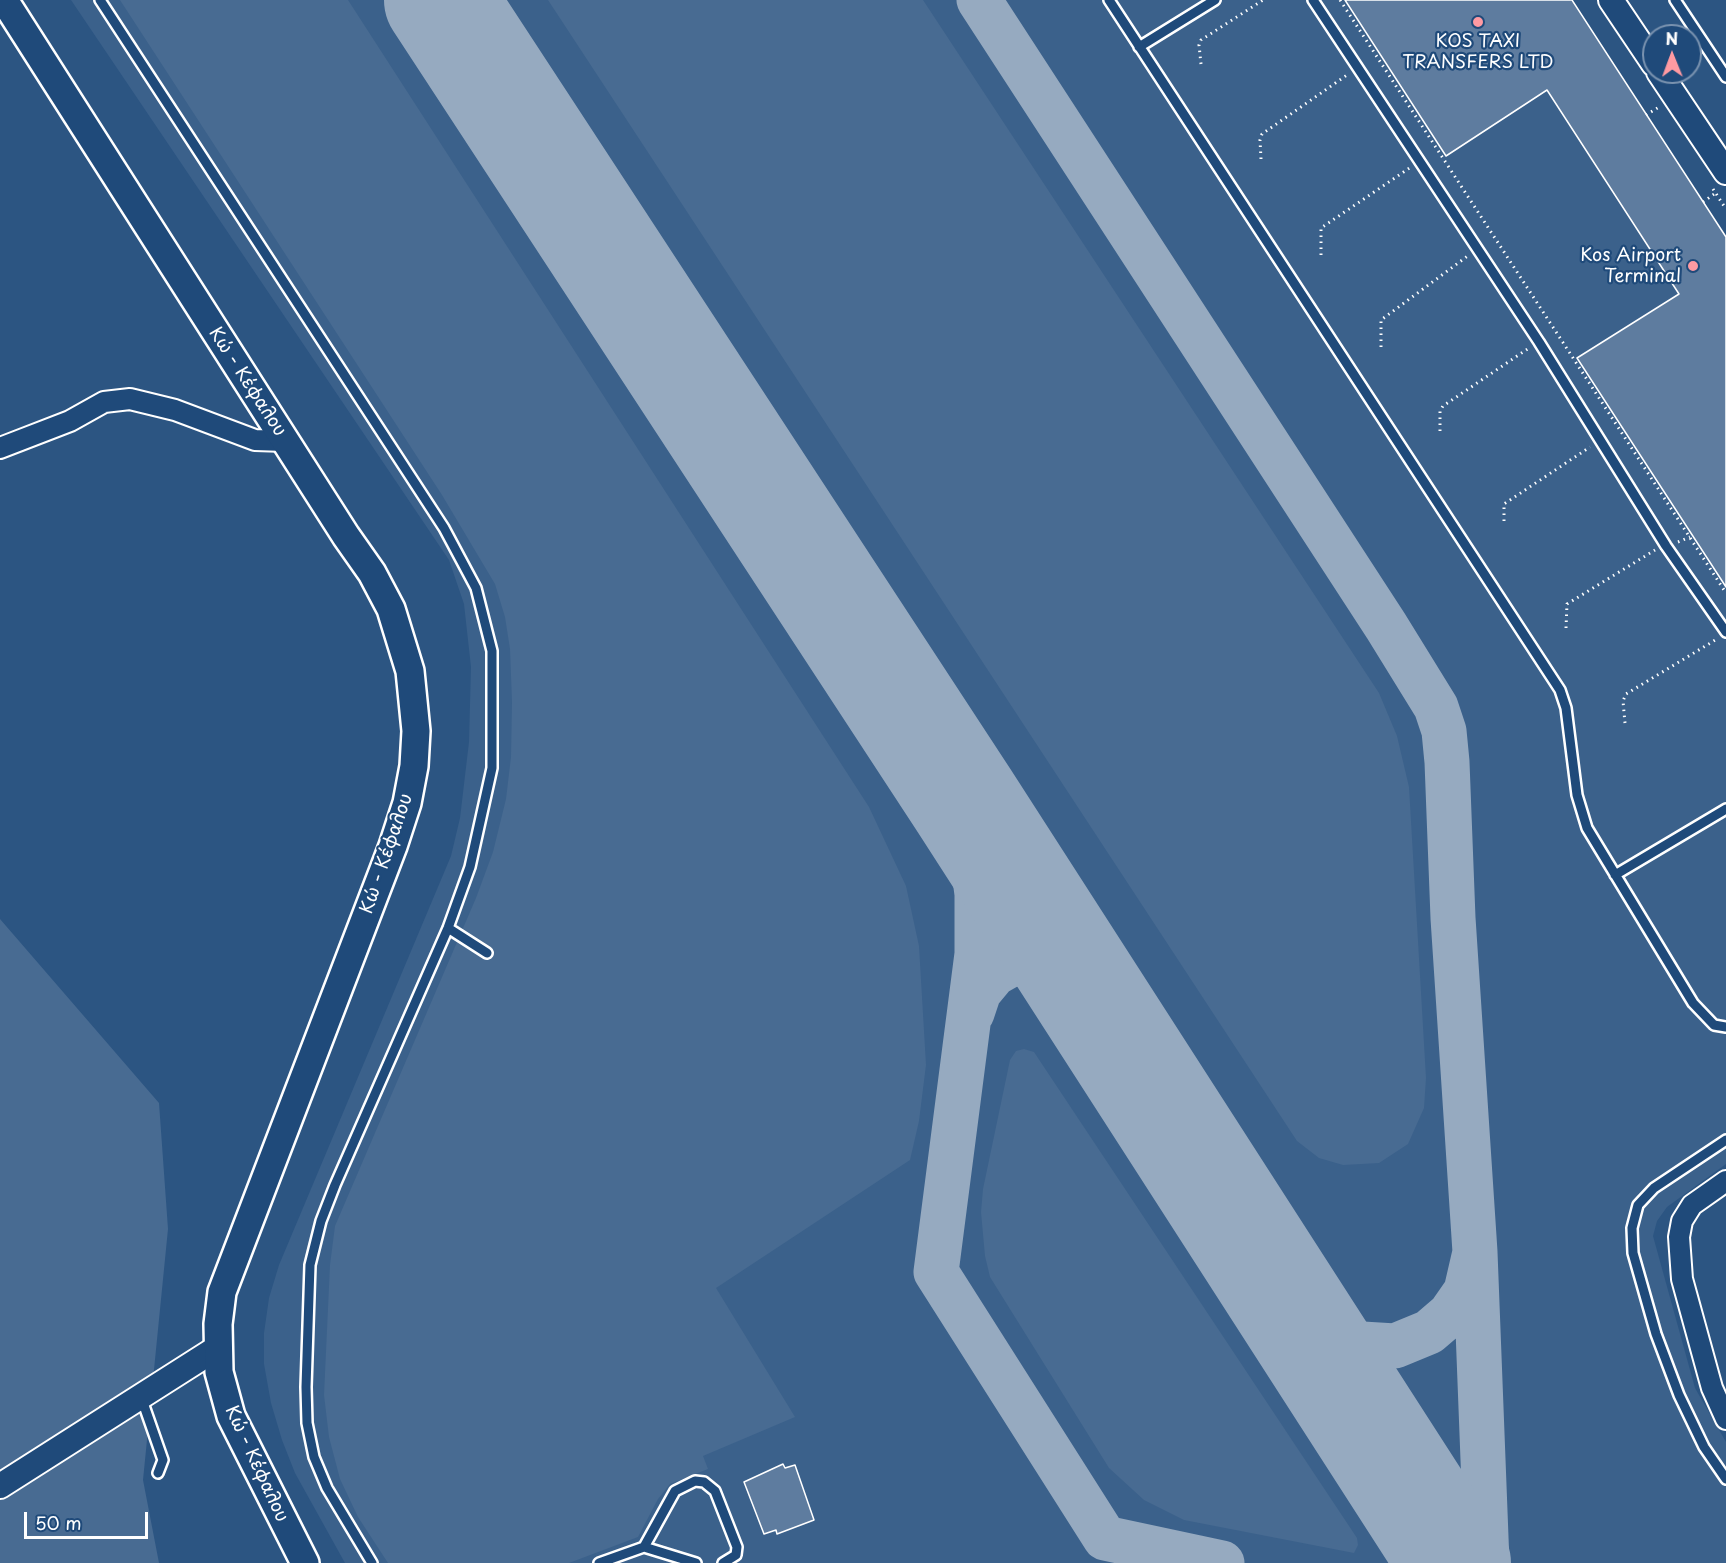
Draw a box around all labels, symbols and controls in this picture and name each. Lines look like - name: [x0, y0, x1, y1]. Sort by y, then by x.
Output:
- marker: KOS TAXI TRANSFERS LTD: [1471, 15, 1485, 29]
- north arrow: [1642, 24, 1702, 84]
- text: N: [1665, 26, 1678, 50]
- place label: KOS TAXI TRANSFERS LTD: [1402, 31, 1554, 74]
- place label: Kos Airport Terminal: [1580, 245, 1681, 288]
- marker: Kos Airport Terminal: [1686, 259, 1700, 273]
- street label: Κώ - Κέφαλου: [204, 323, 290, 441]
- street label: Κώ - Κέφαλου: [356, 791, 418, 917]
- street label: Κώ - Κέφαλου: [220, 1402, 292, 1526]
- scale bar: [27, 1500, 152, 1538]
- text: 50 m: [35, 1509, 82, 1536]

